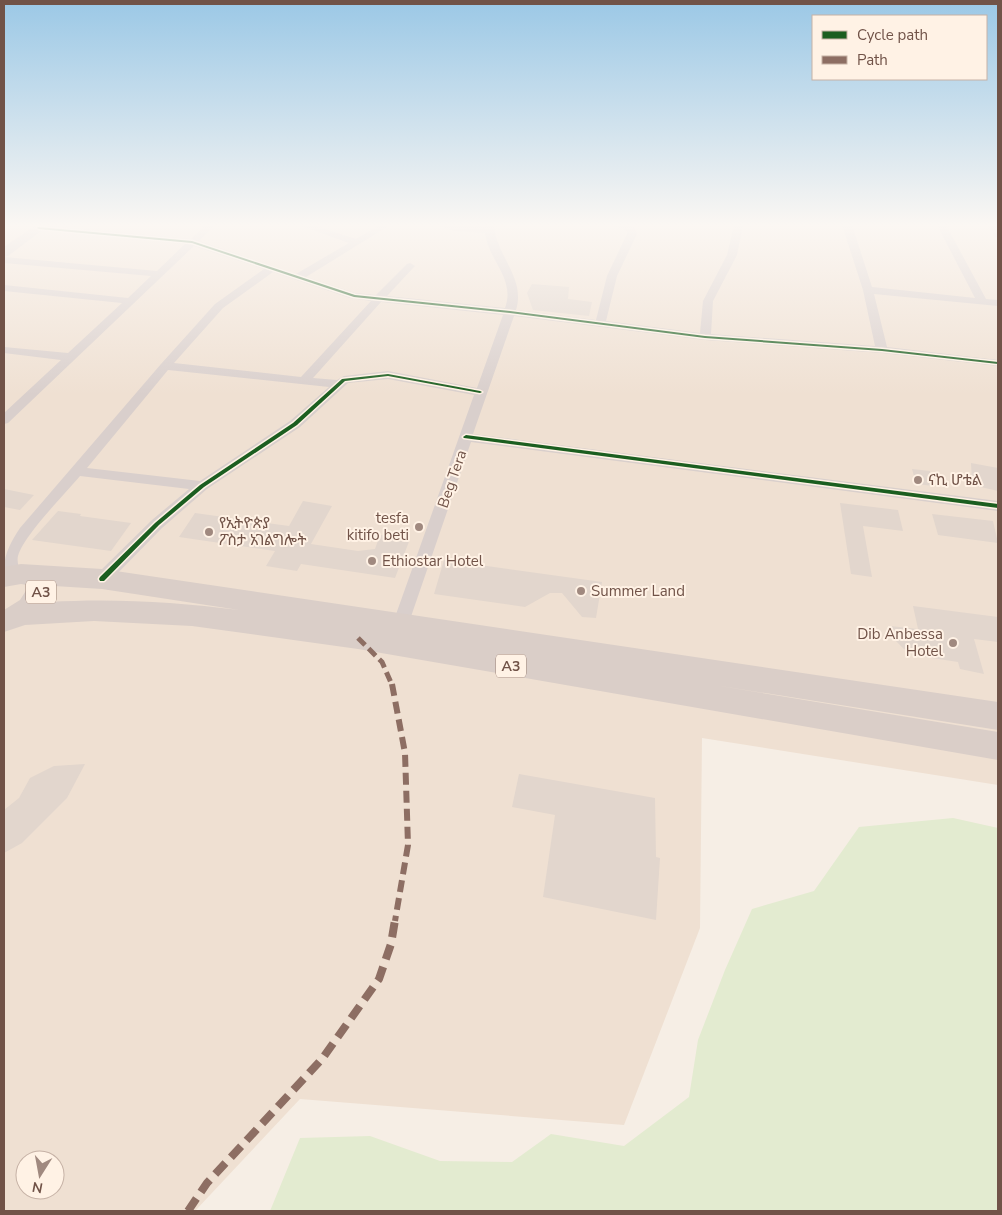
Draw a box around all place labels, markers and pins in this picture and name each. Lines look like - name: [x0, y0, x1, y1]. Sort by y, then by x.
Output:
- place label: ናኪ ሆቴል: [928, 470, 982, 490]
- marker: ናኪ ሆቴል: [912, 474, 924, 486]
- place label: tesfa kitifo beti: [347, 508, 409, 545]
- place label: የኢትዮጵያ ፖስታ አገልግሎት: [219, 513, 306, 550]
- marker: tesfa kitifo beti: [413, 521, 425, 533]
- marker: የኢትዮጵያ ፖስታ አገልግሎት: [203, 526, 215, 538]
- place label: Ethiostar Hotel: [382, 551, 484, 571]
- marker: Ethiostar Hotel: [366, 555, 378, 567]
- place label: Summer Land: [591, 581, 685, 601]
- marker: Summer Land: [575, 585, 587, 597]
- place label: Dib Anbessa Hotel: [857, 624, 944, 661]
- marker: Dib Anbessa Hotel: [947, 637, 959, 649]

